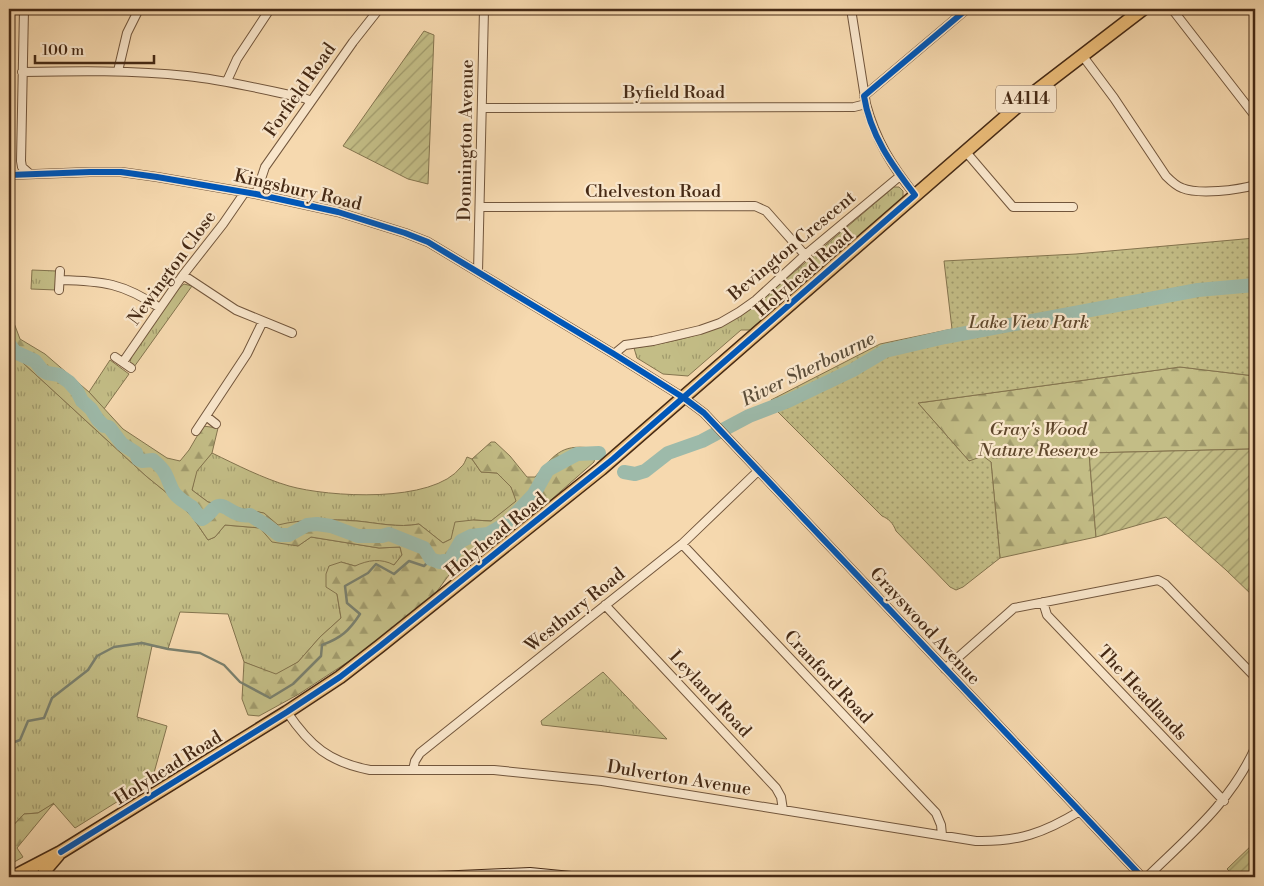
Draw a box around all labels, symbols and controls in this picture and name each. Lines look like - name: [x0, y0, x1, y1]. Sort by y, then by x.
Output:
- scale bar: [35, 32, 154, 64]
- street label: Forfield Road: [259, 38, 341, 142]
- text: 100 m: [42, 41, 84, 60]
- street label: Donnington Avenue: [453, 59, 479, 221]
- street label: Byfield Road: [622, 81, 726, 104]
- road number: A4114: [996, 86, 1056, 112]
- street label: Kingsbury Road: [232, 164, 365, 216]
- street label: Chelveston Road: [585, 180, 722, 203]
- street label: Bevington Crescent: [723, 185, 861, 307]
- street label: Newington Close: [123, 206, 221, 330]
- street label: Holyhead Road: [750, 223, 859, 322]
- park label: Lake View Park: [968, 311, 1089, 334]
- water label: River Sherbourne: [736, 326, 879, 412]
- park label: Gray's Wood Nature Reserve: [977, 418, 1099, 462]
- street label: Holyhead Road: [441, 487, 552, 583]
- street label: Westbury Road: [520, 562, 630, 658]
- street label: Grayswood Avenue: [865, 562, 985, 690]
- street label: Cranford Road: [779, 625, 878, 729]
- street label: The Headlands: [1092, 641, 1192, 746]
- street label: Leyland Road: [664, 646, 757, 743]
- street label: Holyhead Road: [110, 725, 227, 810]
- street label: Dulverton Avenue: [605, 755, 753, 801]

